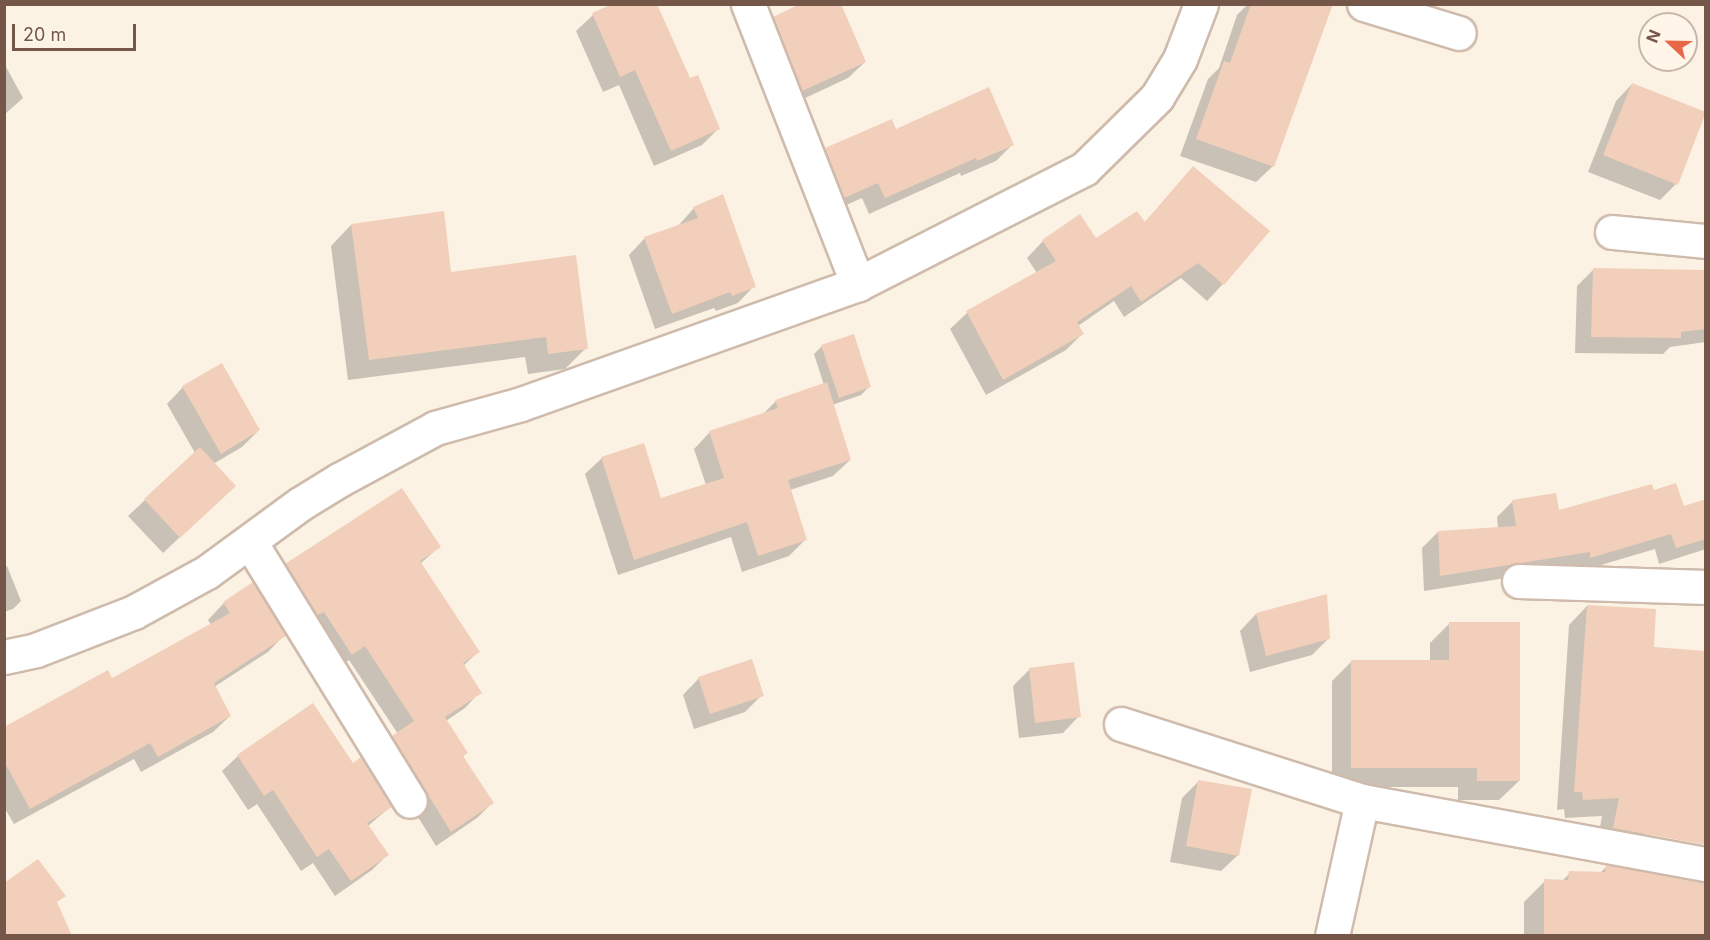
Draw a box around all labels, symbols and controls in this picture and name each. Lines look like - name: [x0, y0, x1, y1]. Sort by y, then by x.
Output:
- scale bar: [15, 12, 140, 50]
- north arrow: [1638, 12, 1698, 72]
- text: 20 m: [23, 24, 66, 45]
- text: N: [1642, 27, 1665, 45]

